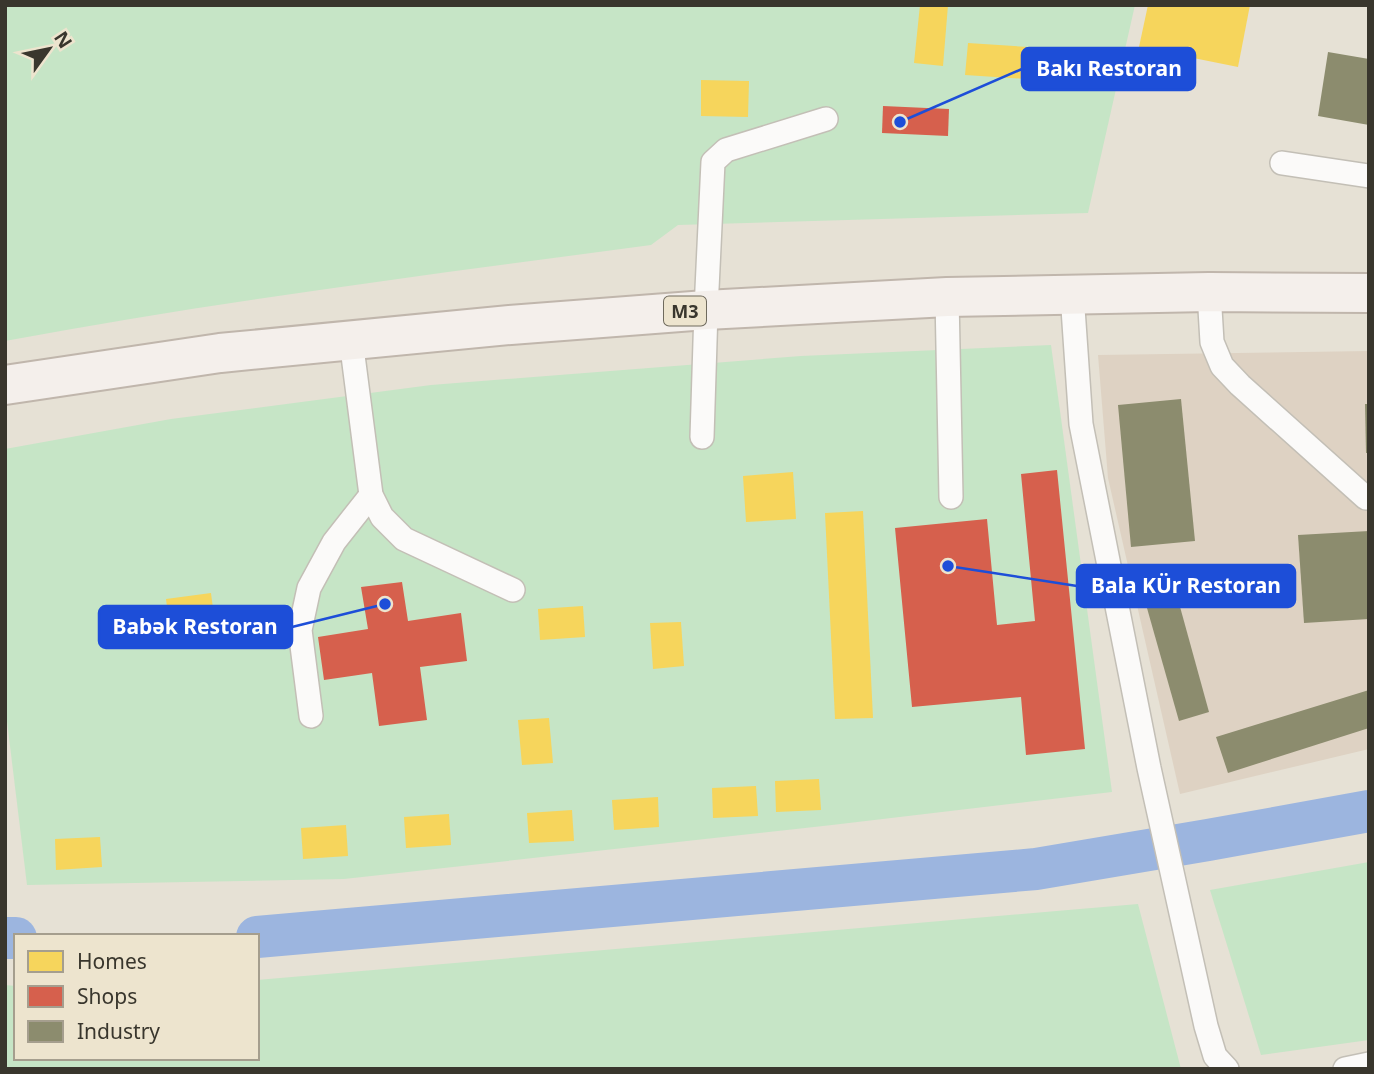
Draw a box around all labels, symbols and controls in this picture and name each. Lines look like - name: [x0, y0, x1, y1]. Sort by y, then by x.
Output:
- north arrow: [14, 14, 84, 84]
- text: N: [48, 26, 78, 53]
- callout: Bakı Restoran: [1022, 48, 1195, 90]
- text: Bakı Restoran: [1036, 54, 1182, 82]
- road number: M3: [664, 296, 706, 326]
- callout: Bala KÜr Restoran: [1077, 565, 1295, 607]
- text: Bala KÜr Restoran: [1091, 571, 1281, 599]
- callout: Babək Restoran: [99, 606, 292, 648]
- text: Babək Restoran: [112, 612, 278, 640]
- legend: [14, 934, 259, 1060]
- text: Homes: [77, 947, 147, 975]
- text: Shops: [77, 982, 137, 1010]
- text: Industry: [77, 1017, 160, 1045]

